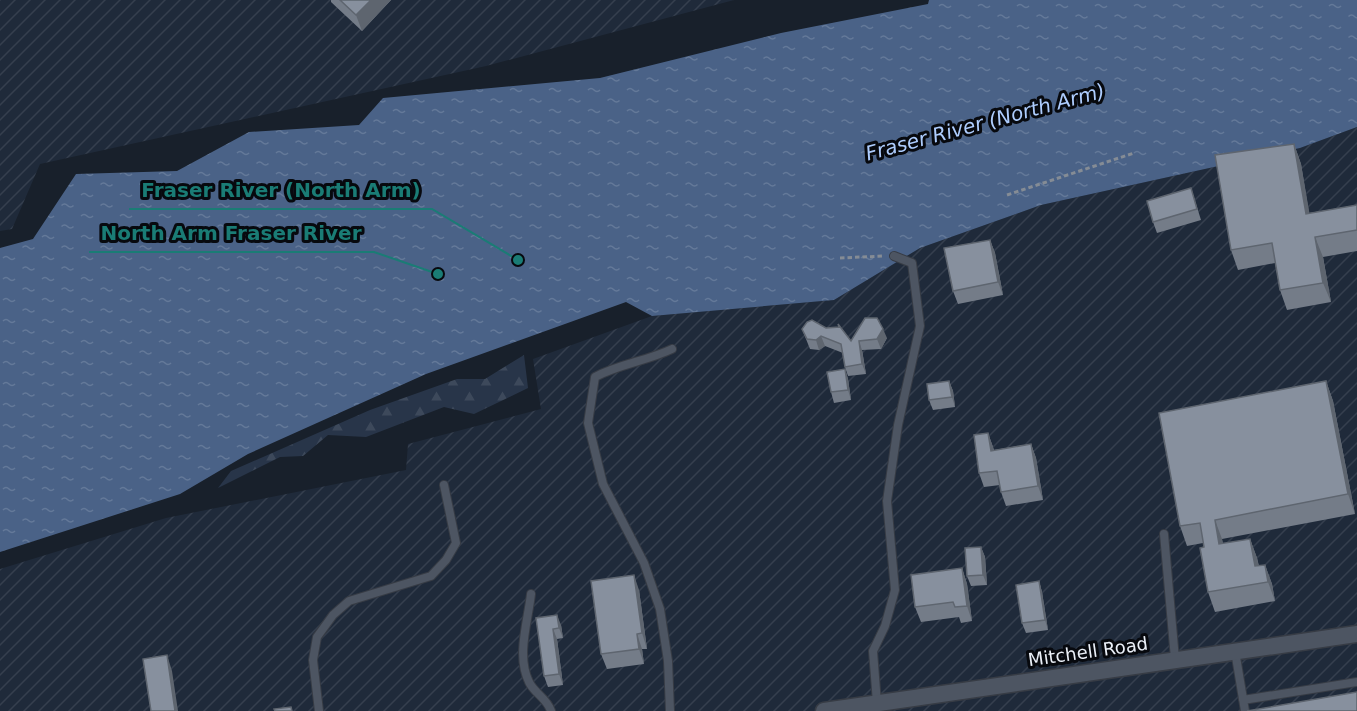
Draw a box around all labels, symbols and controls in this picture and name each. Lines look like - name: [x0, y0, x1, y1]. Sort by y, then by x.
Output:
- water label: Fraser River (North Arm): [863, 78, 1107, 166]
- callout: Fraser River (North Arm): [129, 171, 432, 209]
- text: Fraser River (North Arm): [141, 178, 421, 202]
- callout: North Arm Fraser River: [89, 214, 374, 252]
- text: North Arm Fraser River: [100, 221, 362, 245]
- street label: Mitchell Road: [1027, 633, 1149, 670]

